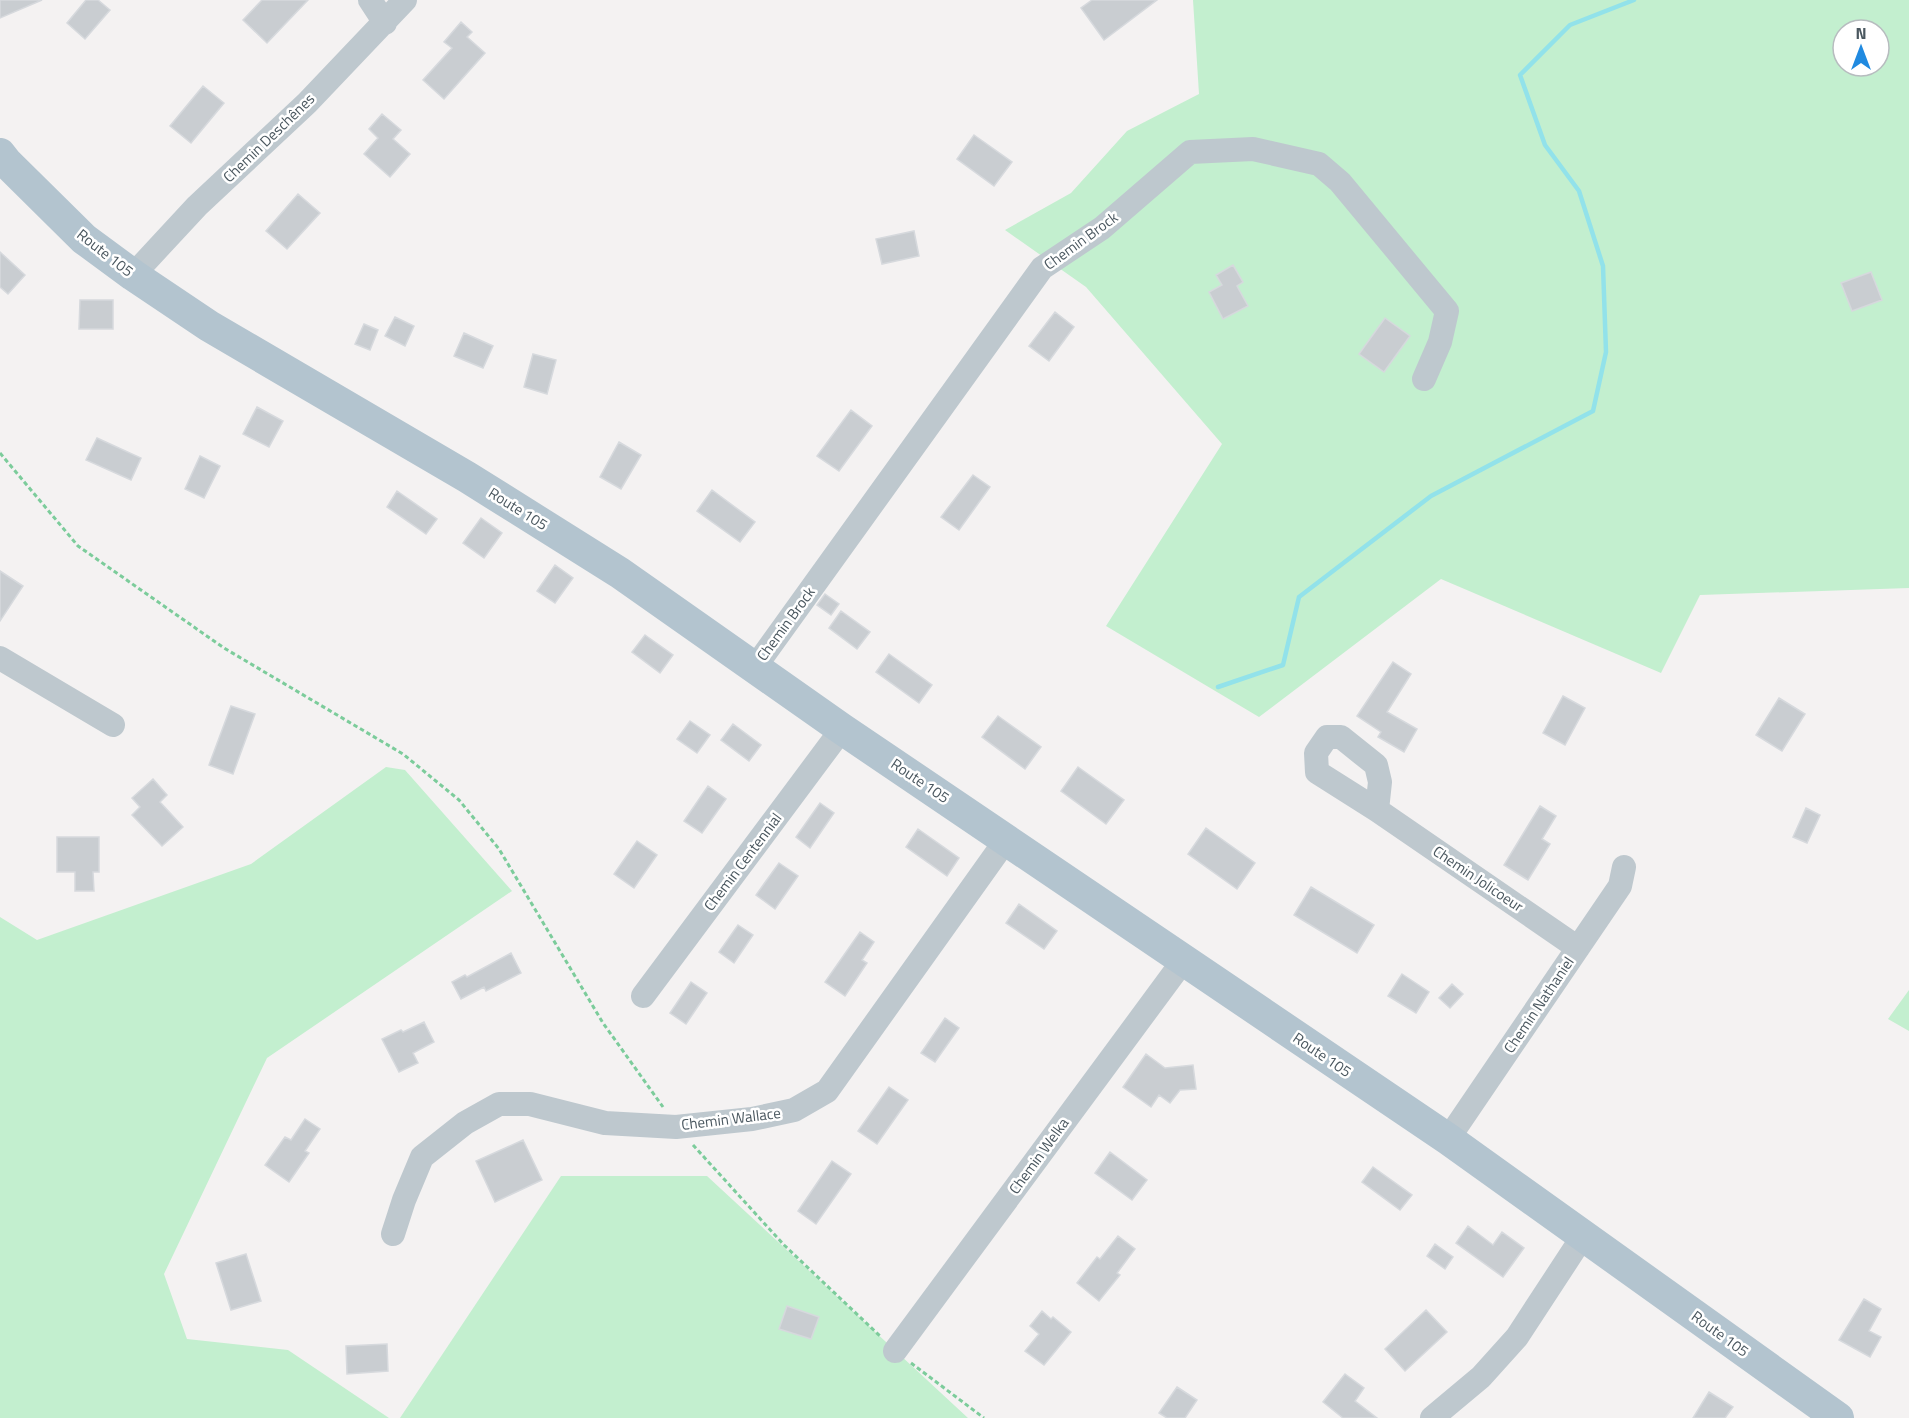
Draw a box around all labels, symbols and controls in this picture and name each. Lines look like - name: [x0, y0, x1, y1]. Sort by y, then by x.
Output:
- north arrow: [1831, 18, 1891, 78]
- text: N: [1855, 21, 1867, 45]
- street label: Chemin Deschênes: [218, 88, 320, 188]
- street label: Chemin Brock: [1039, 206, 1123, 275]
- street label: Route 105: [72, 223, 139, 282]
- street label: Route 105: [484, 481, 552, 536]
- street label: Chemin Brock: [751, 582, 820, 666]
- street label: Route 105: [886, 753, 954, 809]
- street label: Chemin Centennial: [698, 808, 787, 916]
- street label: Chemin Jolicoeur: [1428, 840, 1528, 917]
- street label: Chemin Nathaniel: [1498, 952, 1579, 1058]
- street label: Route 105: [1288, 1027, 1356, 1083]
- street label: Chemin Wallace: [680, 1101, 782, 1136]
- street label: Chemin Welka: [1003, 1112, 1075, 1199]
- street label: Route 105: [1687, 1305, 1754, 1362]

